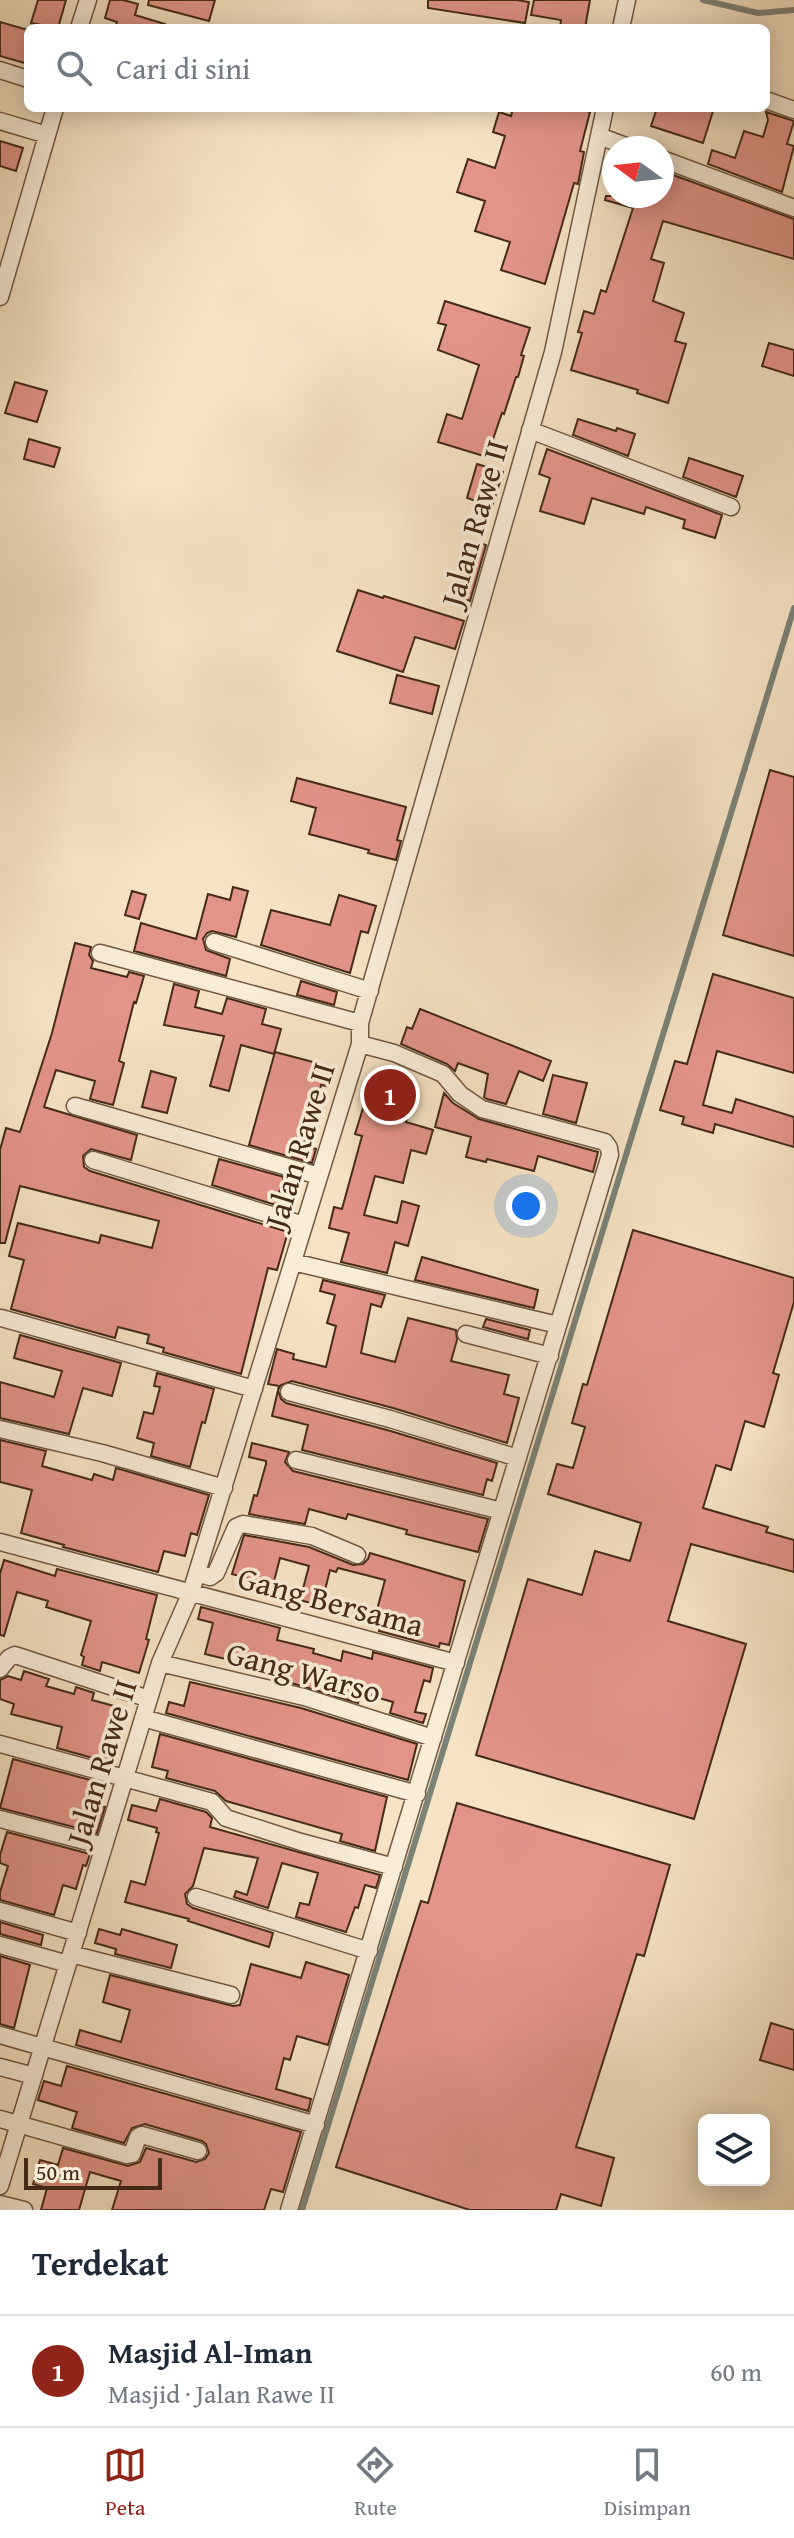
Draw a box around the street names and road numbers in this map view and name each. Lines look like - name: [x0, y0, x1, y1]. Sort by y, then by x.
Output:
- street label: Jalan Rawe II: [427, 434, 520, 616]
- street label: Jalan Rawe II: [250, 1056, 347, 1238]
- street label: Gang Bersama: [233, 1554, 429, 1648]
- street label: Gang Warso: [222, 1629, 386, 1715]
- street label: Jalan Rawe II: [52, 1673, 149, 1855]

